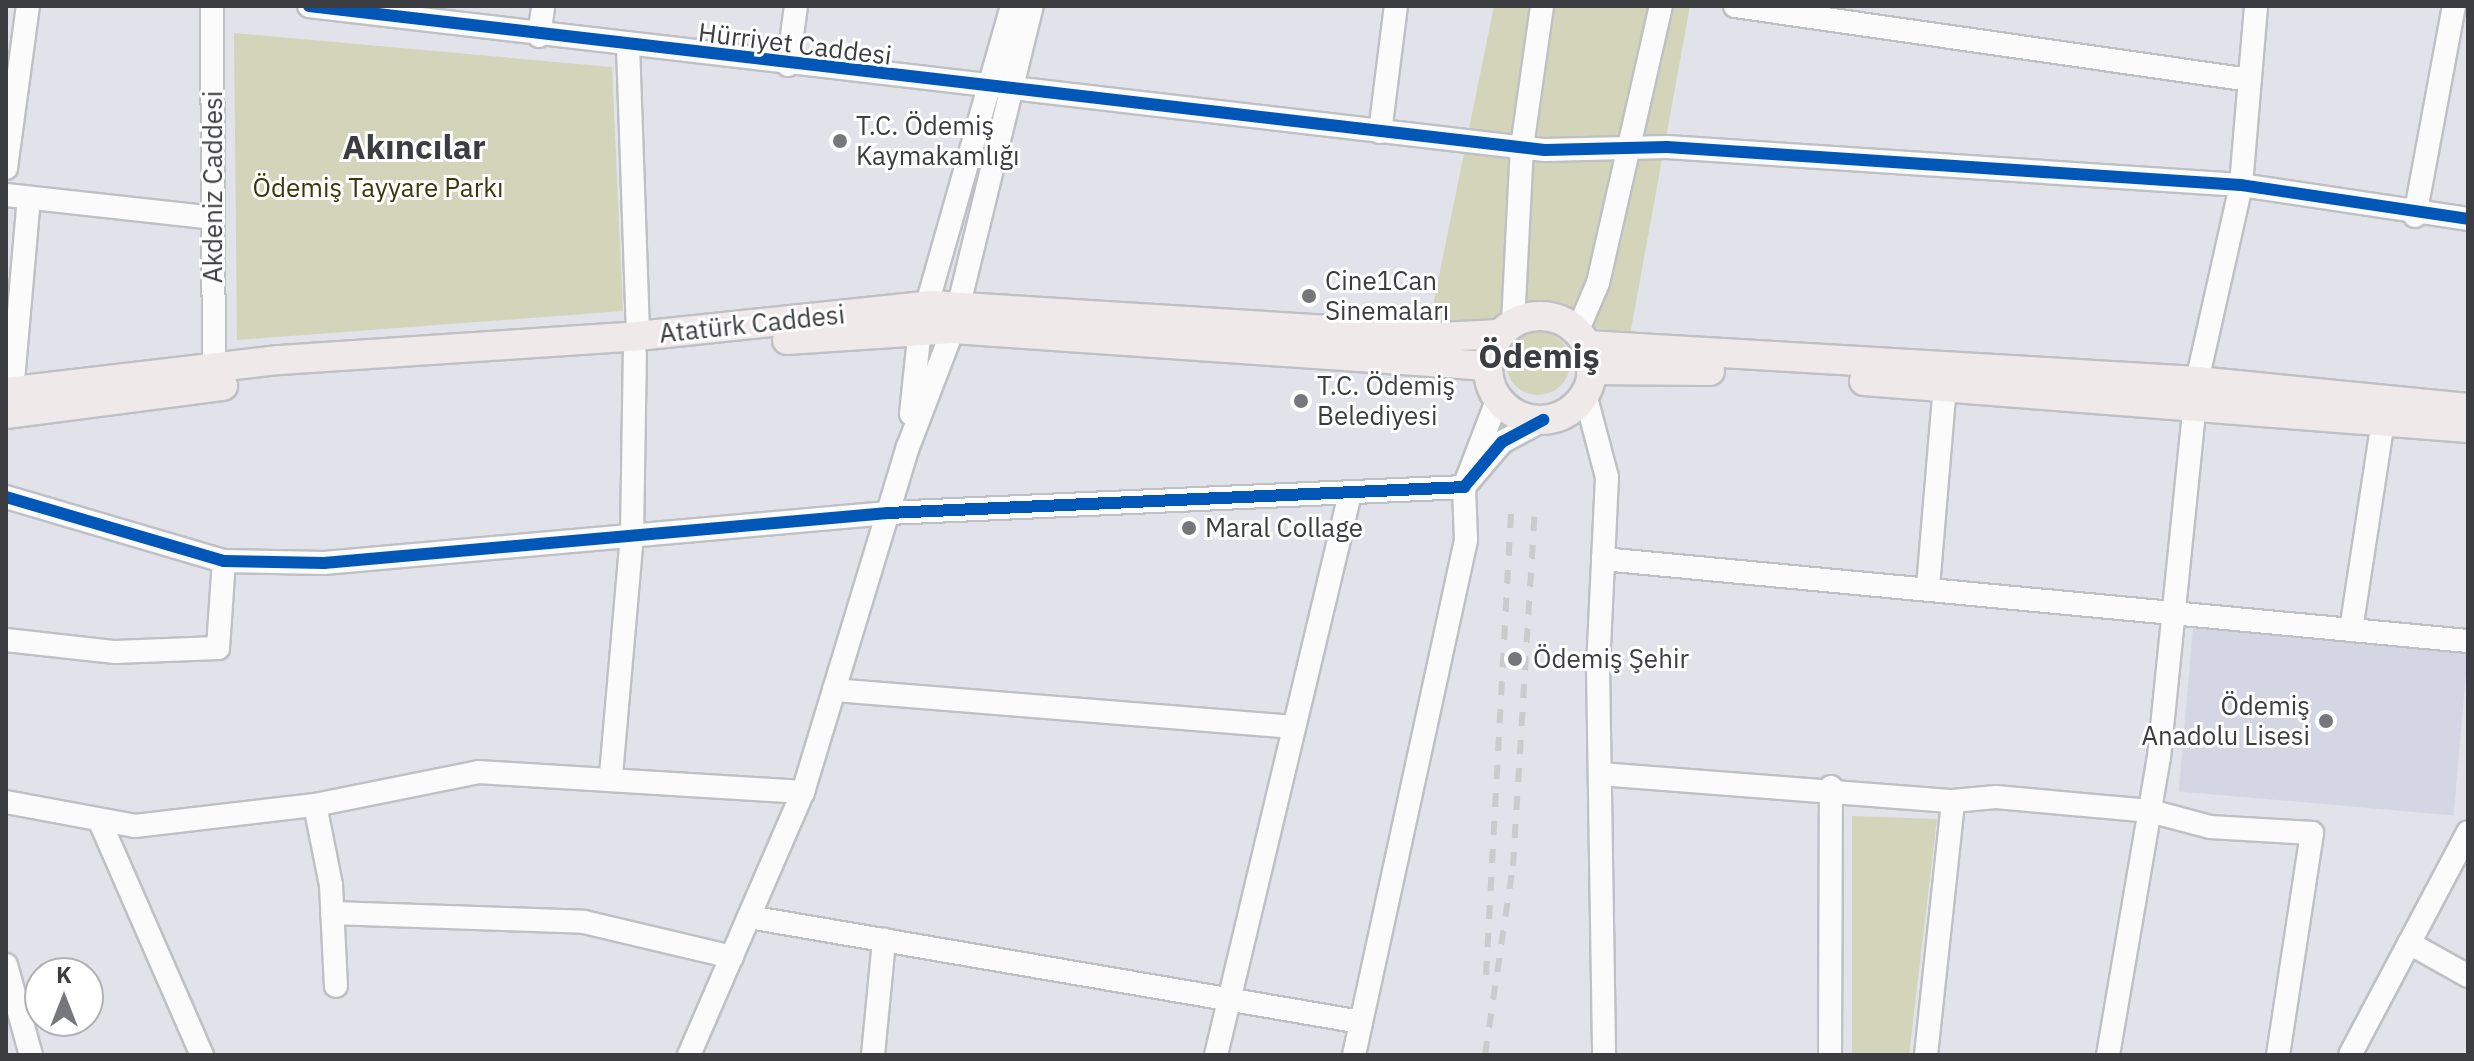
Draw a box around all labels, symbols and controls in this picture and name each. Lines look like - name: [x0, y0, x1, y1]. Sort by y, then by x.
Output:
- street label: Hürriyet Caddesi: [696, 17, 894, 71]
- street label: Akdeniz Caddesi: [197, 91, 229, 283]
- place label: T.C. Ödemiş Kaymakamlığı: [856, 110, 1019, 172]
- district label: Akıncılar: [342, 127, 486, 167]
- marker: T.C. Ödemiş Kaymakamlığı: [831, 132, 849, 150]
- park label: Ödemiş Tayyare Parkı: [253, 172, 503, 204]
- place label: Cine1Can Sinemaları: [1325, 265, 1449, 326]
- marker: Cine1Can Sinemaları: [1300, 287, 1318, 305]
- street label: Atatürk Caddesi: [658, 299, 846, 349]
- district label: Ödemiş: [1478, 336, 1600, 376]
- place label: T.C. Ödemiş Belediyesi: [1317, 370, 1455, 432]
- marker: T.C. Ödemiş Belediyesi: [1292, 392, 1310, 410]
- place label: Maral Collage: [1205, 512, 1363, 544]
- marker: Maral Collage: [1180, 519, 1198, 537]
- place label: Ödemiş Şehir: [1533, 643, 1689, 675]
- marker: Ödemiş Şehir: [1504, 648, 1526, 670]
- place label: Ödemiş Anadolu Lisesi: [2141, 690, 2310, 752]
- marker: Ödemiş Anadolu Lisesi: [2317, 712, 2335, 730]
- north arrow: [24, 957, 104, 1037]
- text: K: [56, 960, 72, 989]

